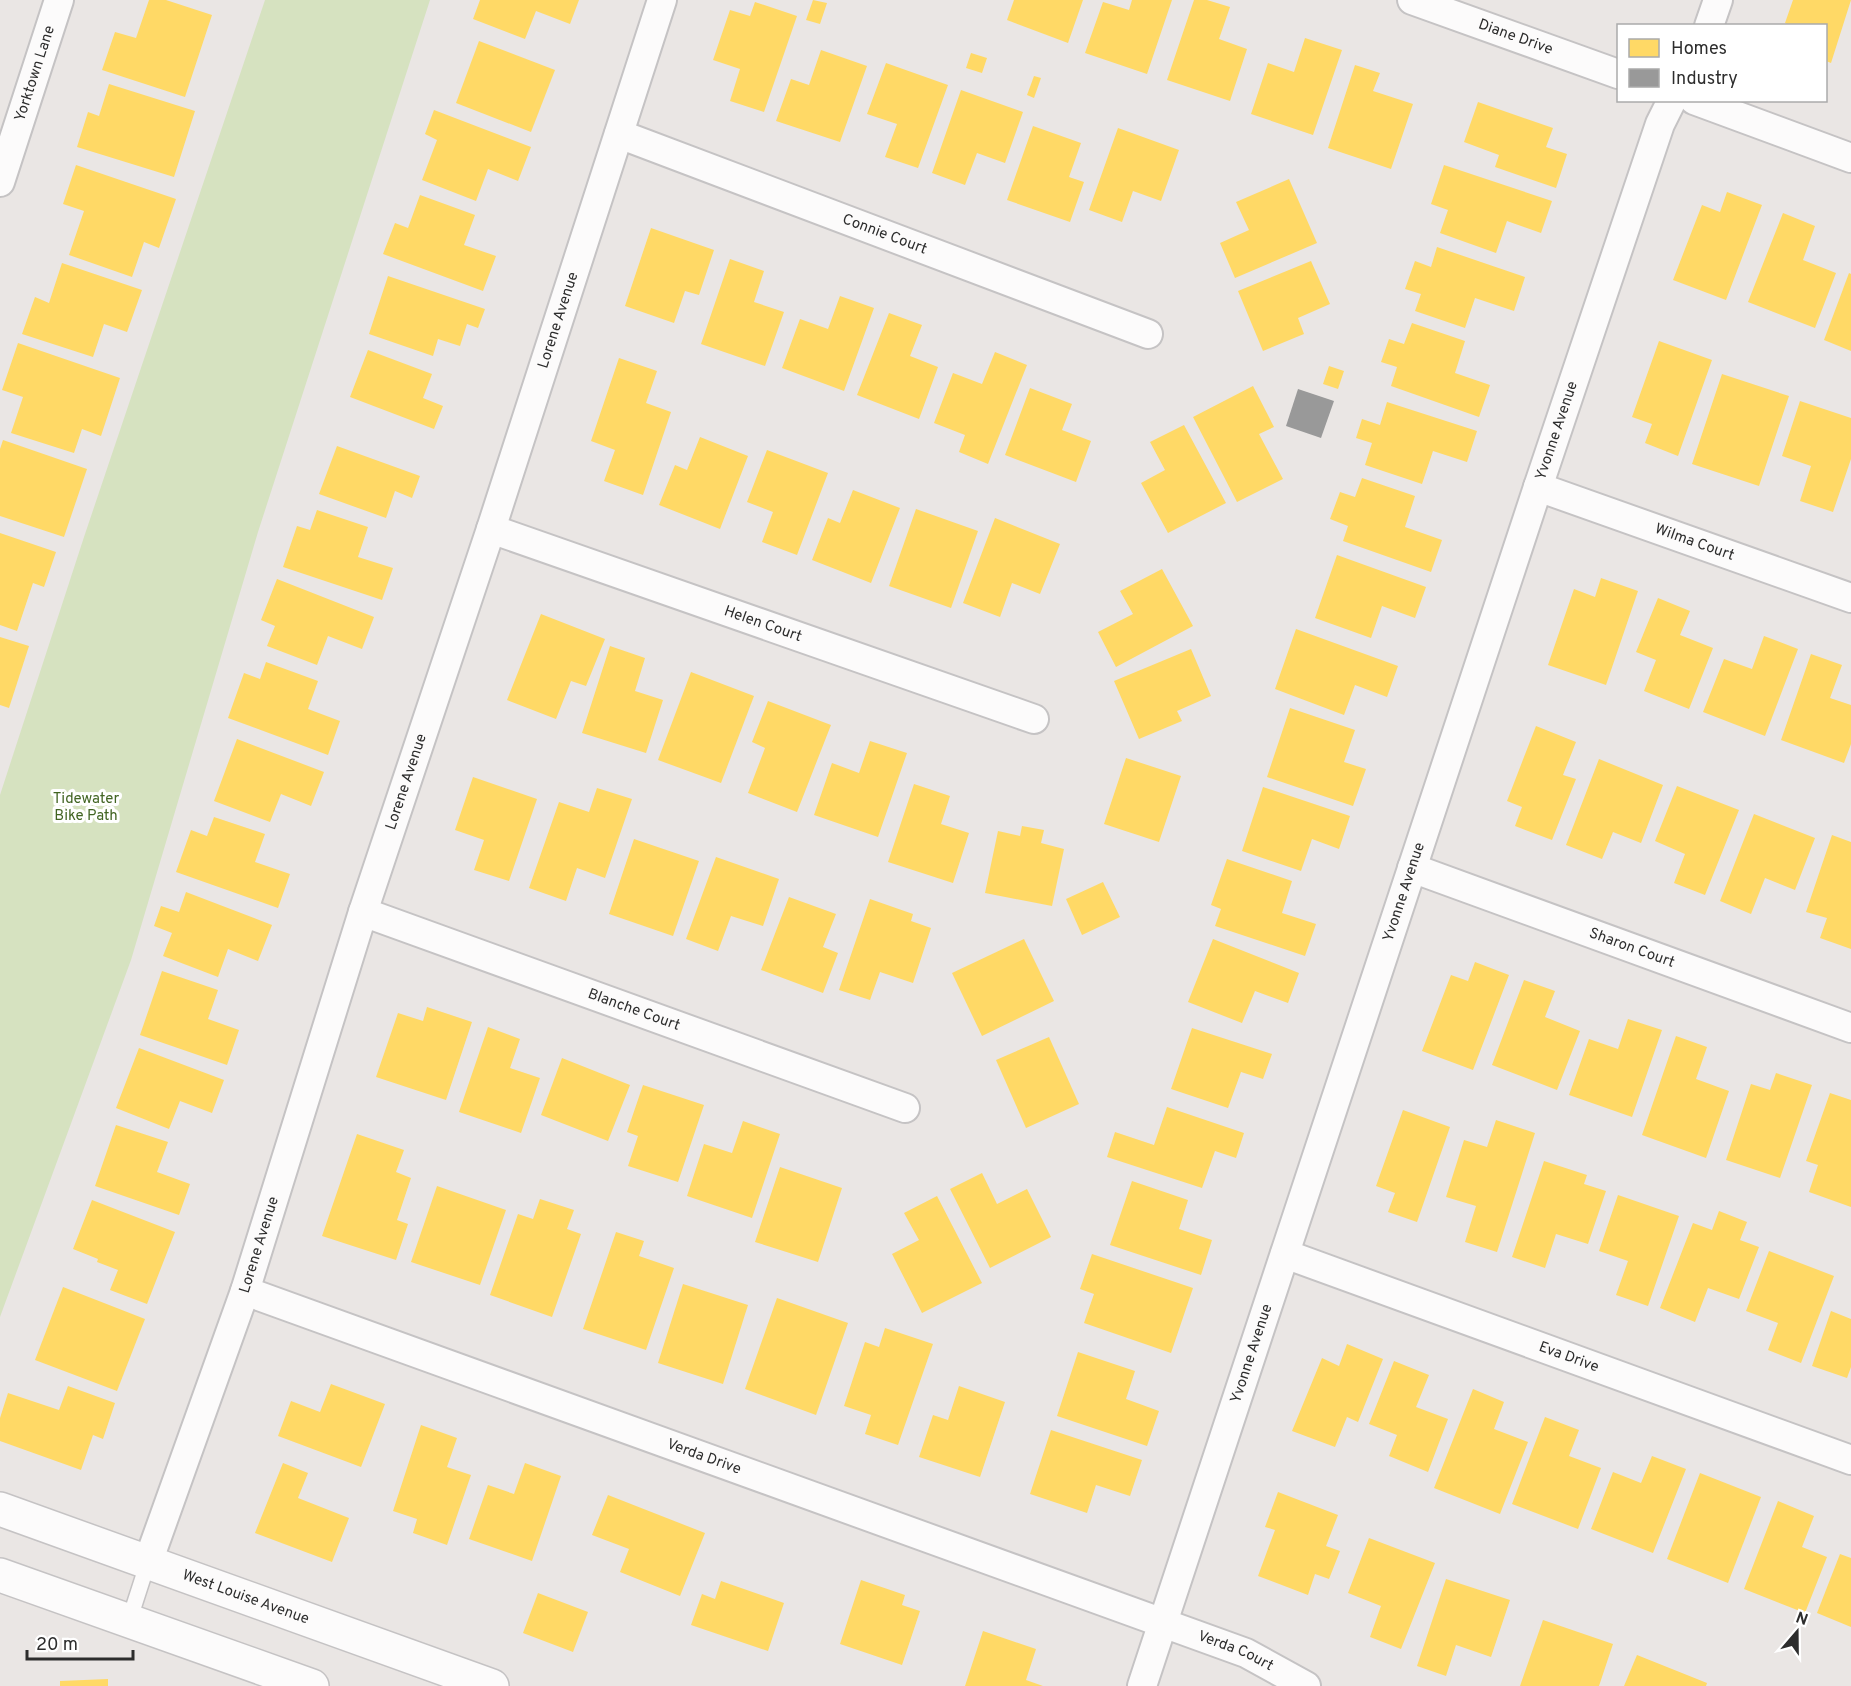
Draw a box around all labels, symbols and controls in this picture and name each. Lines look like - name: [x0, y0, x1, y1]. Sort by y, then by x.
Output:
- street label: Diane Drive: [1476, 15, 1555, 59]
- street label: Yorktown Lane: [11, 23, 60, 124]
- legend: [1617, 24, 1827, 102]
- text: Homes: [1671, 38, 1727, 61]
- text: Industry: [1671, 68, 1738, 91]
- street label: Connie Court: [840, 210, 930, 259]
- street label: Lorene Avenue: [534, 270, 583, 371]
- street label: Yvonne Avenue: [1531, 379, 1582, 483]
- street label: Wilma Court: [1652, 520, 1737, 565]
- street label: Helen Court: [721, 602, 804, 646]
- street label: Lorene Avenue: [382, 731, 431, 832]
- park label: Tidewater Bike Path: [53, 790, 120, 826]
- street label: Yvonne Avenue: [1379, 840, 1429, 944]
- street label: Sharon Court: [1586, 924, 1677, 972]
- street label: Blanche Court: [585, 985, 683, 1035]
- street label: Lorene Avenue: [235, 1194, 283, 1296]
- street label: Yvonne Avenue: [1227, 1302, 1277, 1406]
- street label: Eva Drive: [1536, 1338, 1601, 1377]
- street label: Verda Drive: [664, 1435, 744, 1479]
- street label: West Louise Avenue: [180, 1566, 312, 1629]
- north arrow: [1767, 1602, 1827, 1662]
- text: N: [1793, 1608, 1810, 1631]
- scale bar: [27, 1623, 134, 1661]
- street label: Verda Court: [1195, 1627, 1277, 1676]
- text: 20 m: [36, 1634, 78, 1657]

